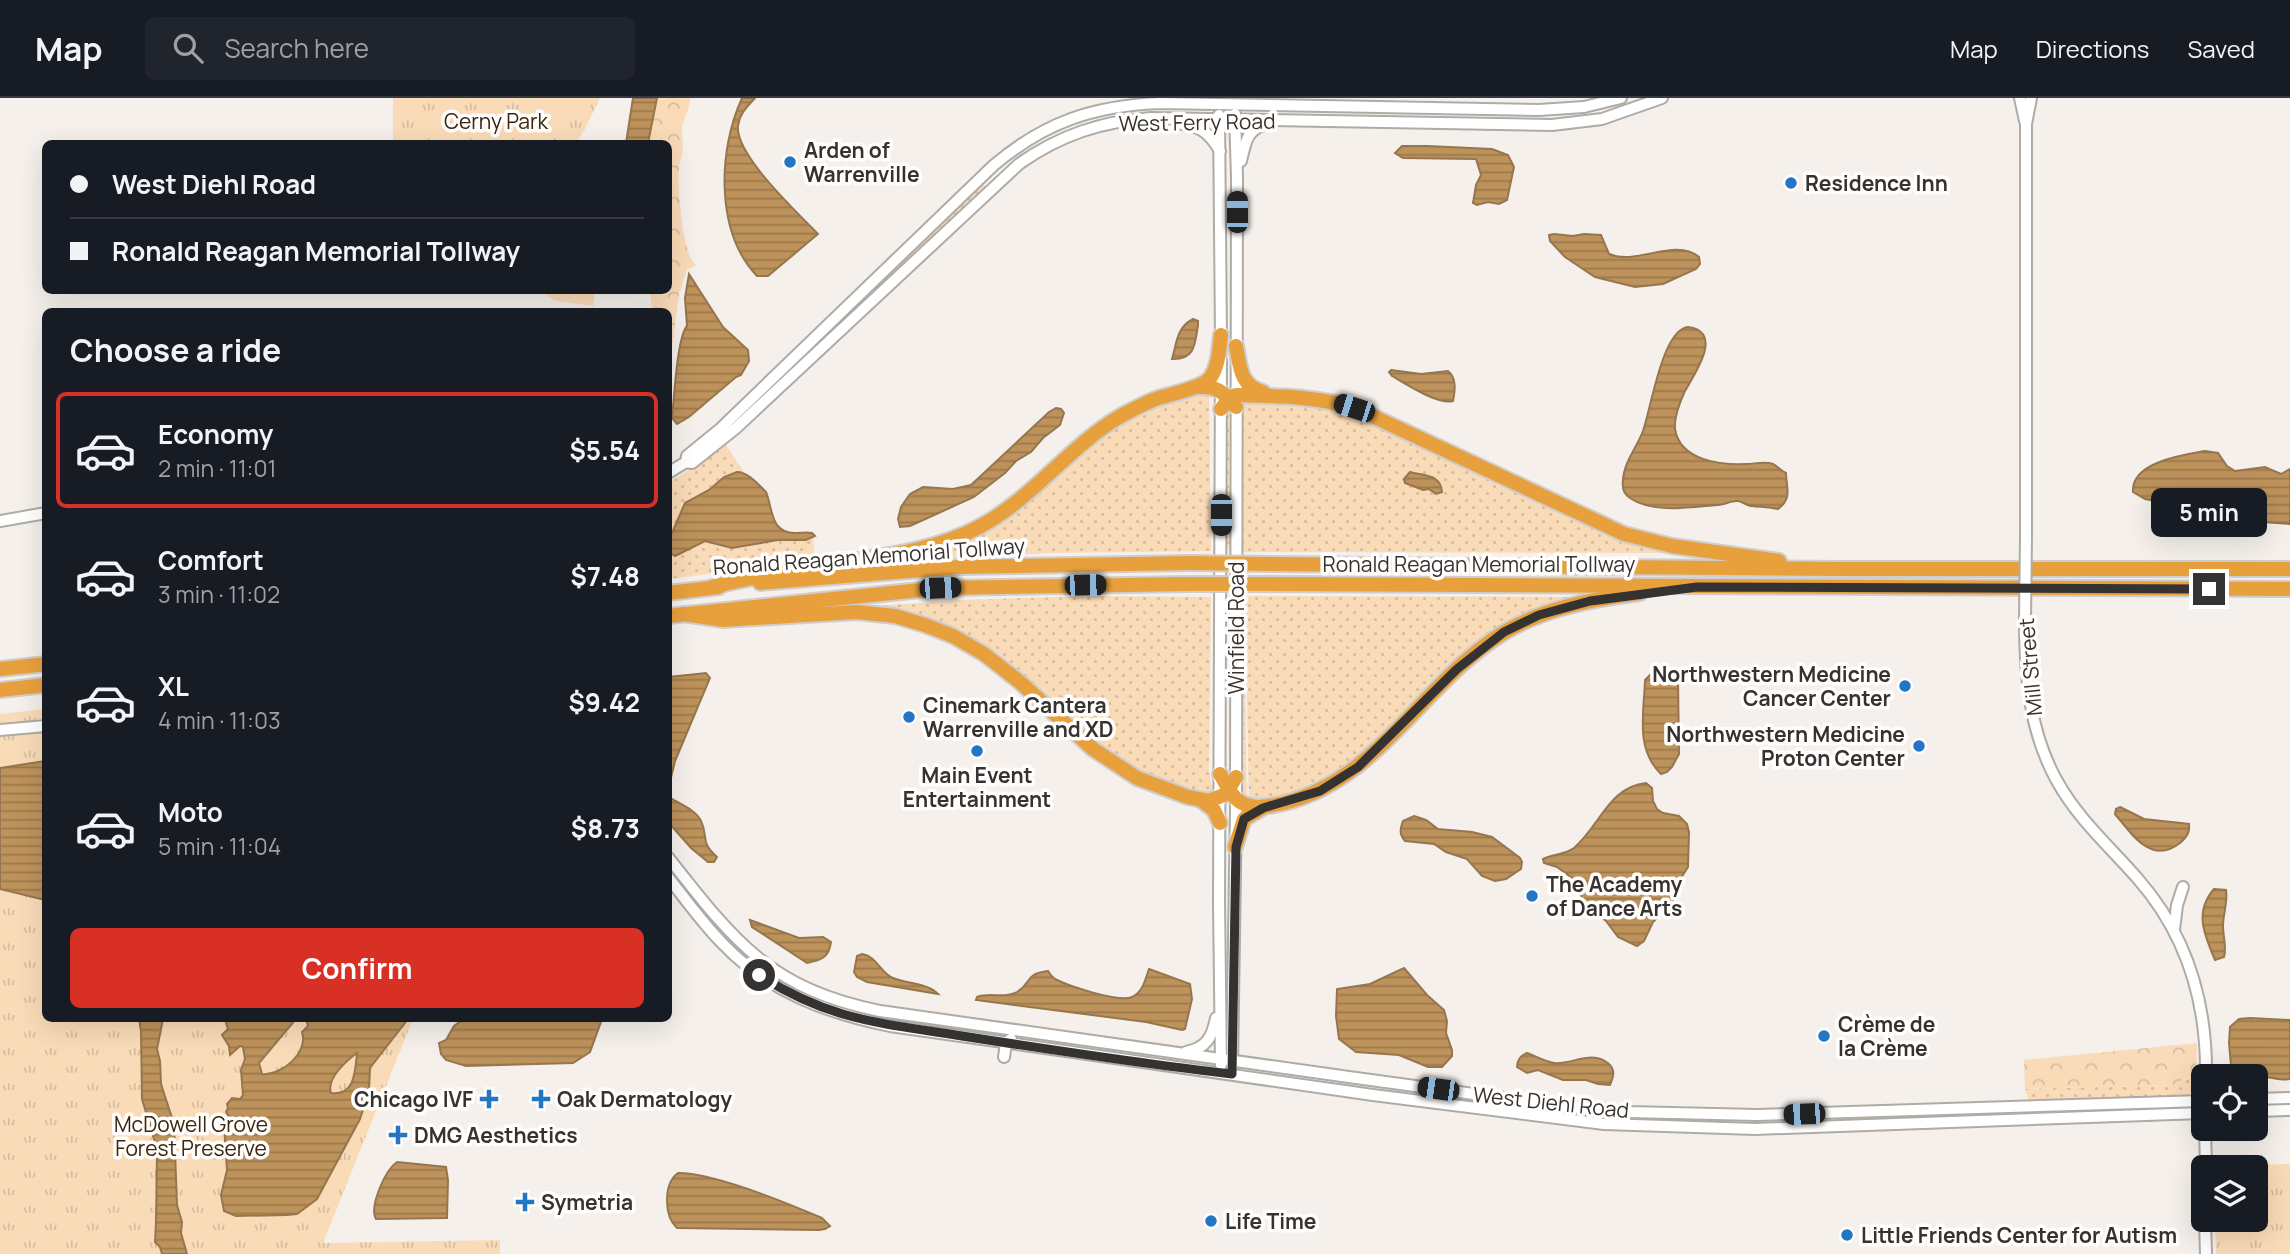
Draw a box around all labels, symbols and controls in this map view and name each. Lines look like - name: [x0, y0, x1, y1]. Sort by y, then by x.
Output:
- search box: [145, 17, 635, 80]
- text: Map: [35, 26, 103, 71]
- icon: search: [169, 29, 207, 67]
- text: Search here: [225, 30, 369, 66]
- text: Map: [1950, 32, 1998, 65]
- text: Directions: [2036, 32, 2149, 65]
- text: Saved: [2187, 32, 2255, 65]
- park label: Cerny Park: [444, 107, 549, 135]
- street label: West Ferry Road: [1118, 107, 1276, 137]
- place label: Arden of Warrenville: [804, 136, 920, 188]
- marker: Arden of Warrenville: [782, 154, 798, 170]
- text: West Diehl Road: [112, 166, 316, 202]
- place label: Residence Inn: [1805, 169, 1948, 197]
- marker: Residence Inn: [1783, 175, 1799, 191]
- car: [1227, 191, 1248, 233]
- text: Ronald Reagan Memorial Tollway: [112, 233, 520, 269]
- text: Choose a ride: [70, 328, 281, 372]
- car: [1331, 392, 1378, 424]
- text: Economy: [158, 416, 273, 452]
- icon: car: [74, 419, 137, 482]
- text: $5.54: [569, 432, 640, 468]
- text: 2 min · 11:01: [158, 452, 276, 484]
- callout: 5 min: [2151, 488, 2267, 536]
- car: [1211, 494, 1232, 536]
- text: 5 min: [2179, 496, 2239, 528]
- street label: Ronald Reagan Memorial Tollway: [712, 531, 1026, 581]
- text: Comfort: [158, 542, 264, 578]
- icon: car: [74, 545, 137, 608]
- street label: Ronald Reagan Memorial Tollway: [1323, 550, 1635, 578]
- text: $7.48: [571, 558, 640, 594]
- street label: Winfield Road: [1222, 562, 1250, 694]
- route end: [2193, 573, 2225, 605]
- car: [1064, 574, 1107, 596]
- car: [919, 577, 962, 599]
- text: 3 min · 11:02: [158, 578, 280, 610]
- street label: Mill Street: [2012, 617, 2048, 717]
- place label: Northwestern Medicine Cancer Center: [1652, 660, 1891, 712]
- text: XL: [158, 668, 189, 704]
- icon: car: [74, 671, 137, 734]
- marker: Northwestern Medicine Cancer Center: [1897, 678, 1913, 694]
- text: $9.42: [568, 684, 640, 720]
- place label: Cinemark Cantera Warrenville and XD: [923, 691, 1113, 743]
- text: 4 min · 11:03: [158, 704, 281, 736]
- marker: Cinemark Cantera Warrenville and XD: [901, 709, 917, 725]
- place label: Northwestern Medicine Proton Center: [1666, 720, 1905, 772]
- marker: Northwestern Medicine Proton Center: [1911, 738, 1927, 754]
- marker: Main Event Entertainment: [969, 743, 985, 759]
- place label: Main Event Entertainment: [903, 761, 1051, 813]
- text: Moto: [158, 794, 223, 830]
- icon: car: [74, 797, 137, 860]
- text: $8.73: [571, 810, 640, 846]
- text: 5 min · 11:04: [158, 830, 281, 862]
- place label: The Academy of Dance Arts: [1546, 870, 1683, 922]
- marker: The Academy of Dance Arts: [1524, 888, 1540, 904]
- button: Confirm: [70, 928, 644, 1008]
- route start: [743, 959, 775, 991]
- place label: Crème de la Crème: [1838, 1010, 1935, 1062]
- marker: Crème de la Crème: [1816, 1028, 1832, 1044]
- map controls: [2191, 1064, 2268, 1232]
- button: locate: [2191, 1064, 2268, 1141]
- car: [1416, 1076, 1461, 1102]
- street label: West Diehl Road: [1472, 1080, 1630, 1124]
- place label: Chicago IVF: [354, 1085, 473, 1113]
- place label: Oak Dermatology: [557, 1085, 732, 1113]
- marker: Chicago IVF: [479, 1089, 499, 1109]
- marker: Oak Dermatology: [531, 1089, 551, 1109]
- car: [1783, 1103, 1826, 1125]
- park label: McDowell Grove Forest Preserve: [114, 1110, 268, 1162]
- place label: DMG Aesthetics: [414, 1121, 578, 1149]
- marker: DMG Aesthetics: [388, 1125, 408, 1145]
- button: layers: [2191, 1155, 2268, 1232]
- place label: Symetria: [541, 1188, 633, 1216]
- marker: Symetria: [515, 1192, 535, 1212]
- place label: Life Time: [1225, 1207, 1316, 1235]
- marker: Life Time: [1203, 1213, 1219, 1229]
- place label: Little Friends Center for Autism: [1861, 1221, 2177, 1249]
- marker: Little Friends Center for Autism: [1839, 1227, 1855, 1243]

